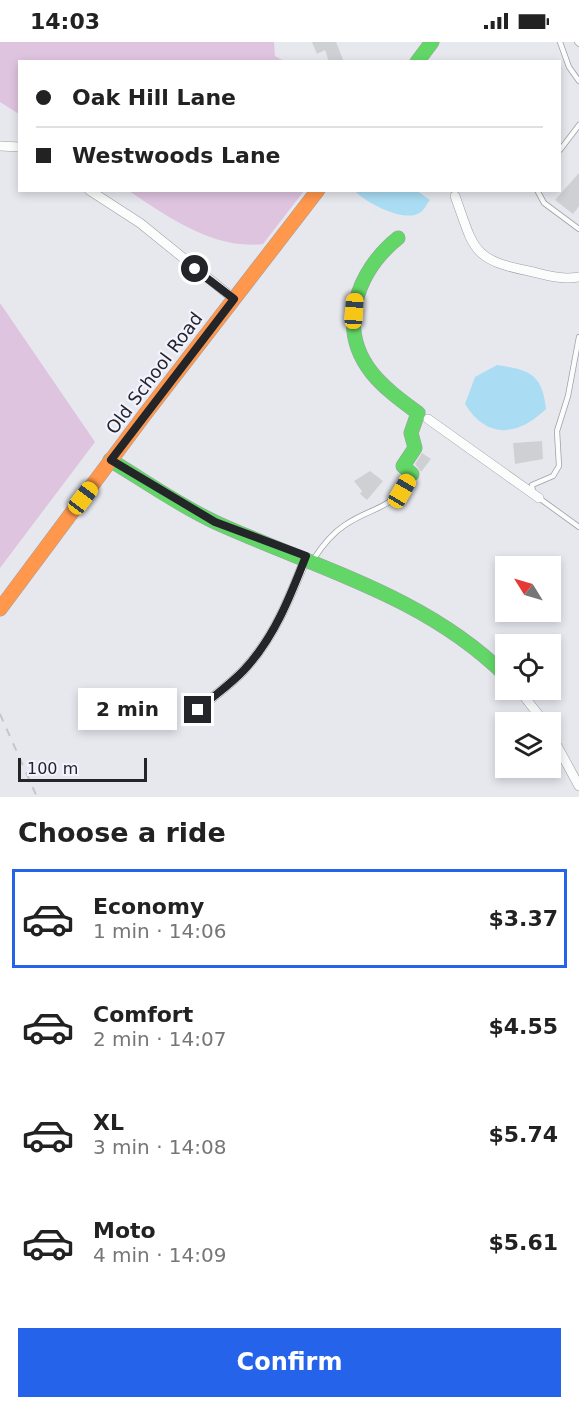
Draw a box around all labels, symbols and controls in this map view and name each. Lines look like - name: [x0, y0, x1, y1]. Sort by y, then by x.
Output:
- text: 14:03: [30, 9, 100, 34]
- text: Oak Hill Lane: [72, 85, 236, 110]
- text: Westwoods Lane: [72, 143, 281, 168]
- route start: [181, 255, 208, 282]
- car: [344, 292, 364, 330]
- street label: Old School Road: [101, 308, 207, 438]
- car: [385, 471, 419, 511]
- car: [65, 478, 101, 518]
- north arrow: [495, 556, 561, 622]
- map controls: [495, 556, 561, 778]
- button: locate: [495, 634, 561, 700]
- callout: 2 min: [78, 689, 177, 731]
- route end: [184, 696, 211, 723]
- text: 2 min: [96, 697, 159, 721]
- button: layers: [495, 712, 561, 778]
- scale bar: [18, 755, 147, 782]
- text: 100 m: [27, 759, 78, 778]
- text: Choose a ride: [18, 817, 226, 848]
- icon: car: [21, 892, 75, 946]
- text: Economy: [93, 894, 204, 919]
- text: $3.37: [488, 906, 558, 931]
- text: 1 min · 14:06: [93, 919, 227, 943]
- icon: car: [21, 1000, 75, 1054]
- text: Comfort: [93, 1002, 193, 1027]
- text: $4.55: [488, 1014, 558, 1039]
- text: 2 min · 14:07: [93, 1027, 227, 1051]
- icon: car: [21, 1108, 75, 1162]
- text: XL: [93, 1110, 124, 1135]
- text: $5.74: [488, 1122, 558, 1147]
- text: 3 min · 14:08: [93, 1135, 227, 1159]
- icon: car: [21, 1216, 75, 1270]
- text: Moto: [93, 1218, 156, 1243]
- text: $5.61: [488, 1230, 558, 1255]
- text: 4 min · 14:09: [93, 1243, 227, 1267]
- button: Confirm: [18, 1328, 561, 1397]

